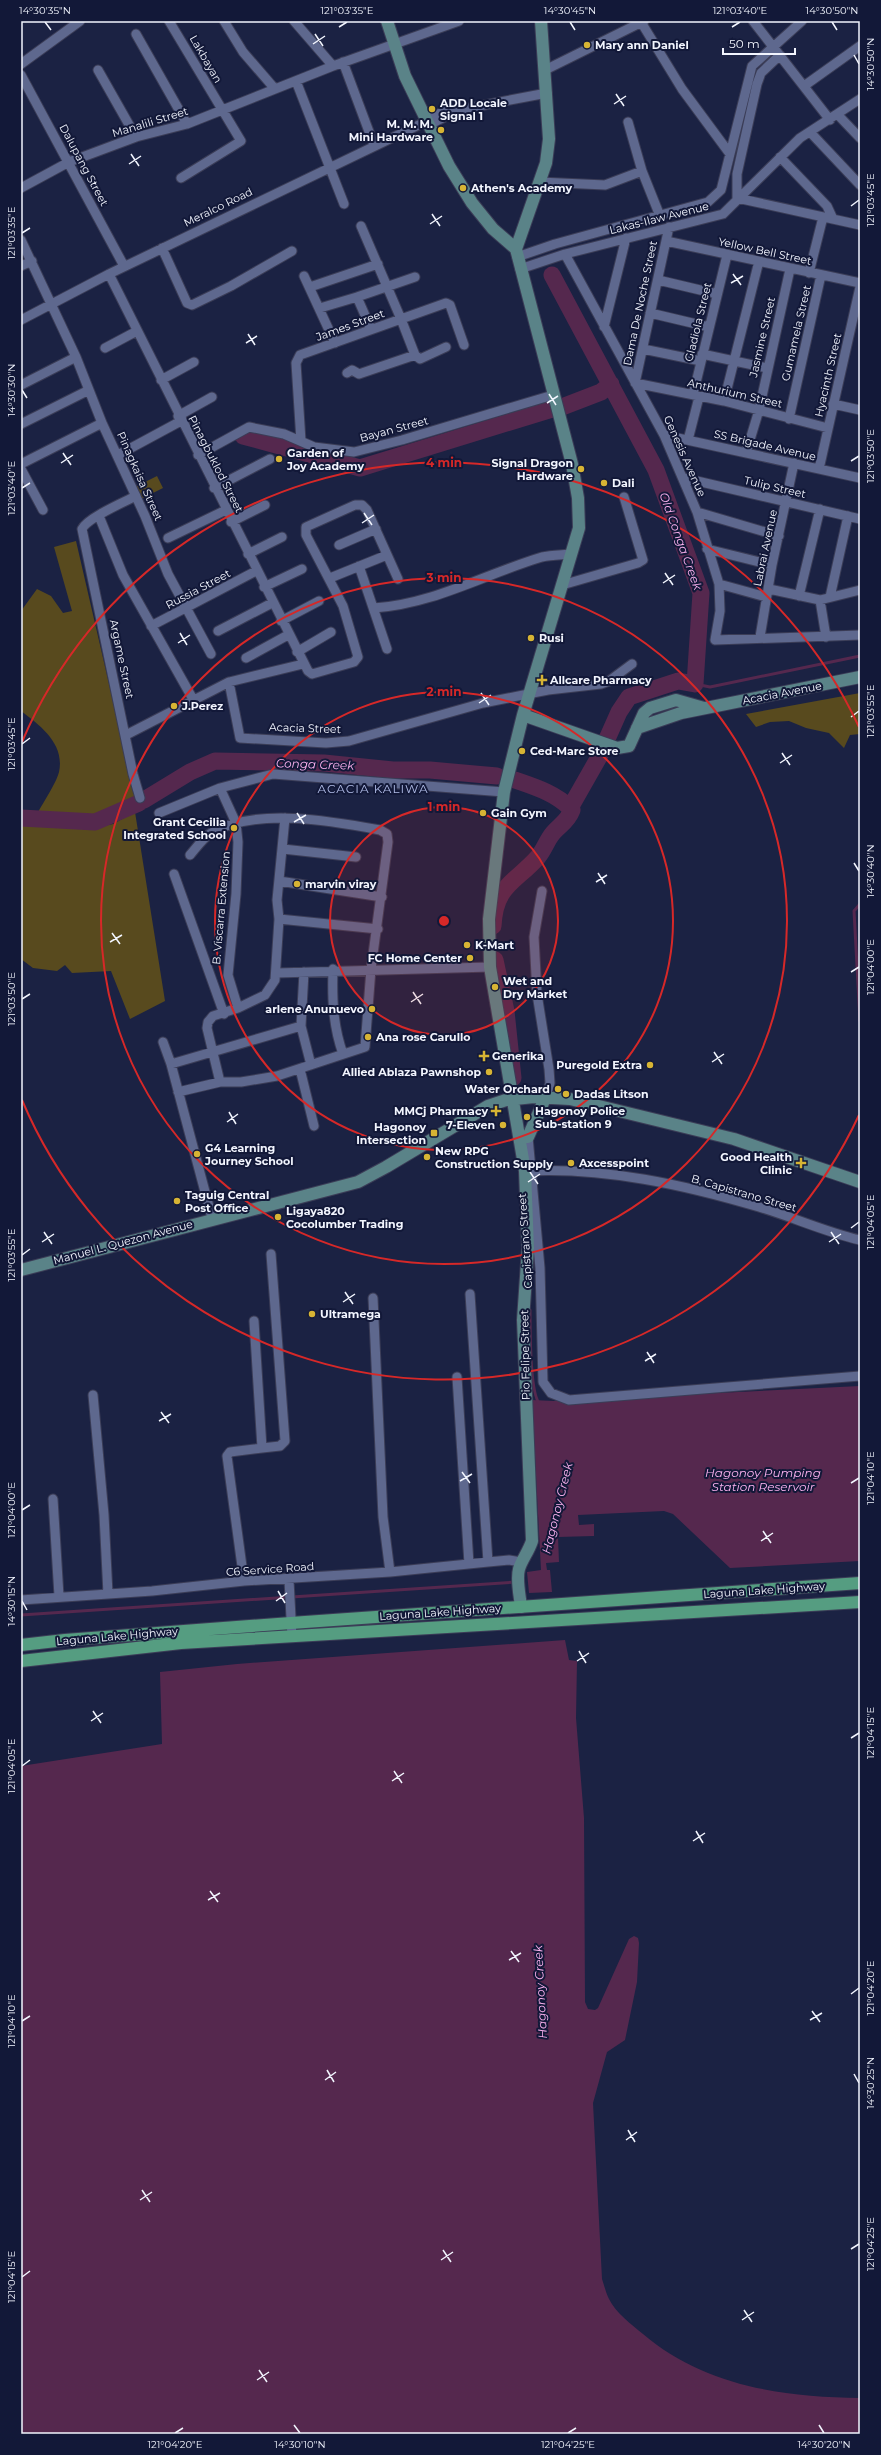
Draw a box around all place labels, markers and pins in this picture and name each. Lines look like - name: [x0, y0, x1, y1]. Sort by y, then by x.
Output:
- place label: Mary ann Daniel: [595, 38, 689, 52]
- marker: Mary ann Daniel: [582, 40, 592, 50]
- place label: ADD Locale Signal 1: [439, 96, 507, 123]
- marker: ADD Locale Signal 1: [427, 104, 437, 114]
- place label: M. M. M. Mini Hardware: [349, 117, 433, 144]
- marker: M. M. M. Mini Hardware: [436, 125, 446, 135]
- place label: Athen's Academy: [470, 181, 573, 195]
- marker: Athen's Academy: [458, 183, 468, 193]
- place label: Garden of Joy Academy: [286, 446, 364, 473]
- marker: Garden of Joy Academy: [274, 454, 284, 464]
- place label: Signal Dragon Hardware: [491, 456, 573, 483]
- marker: Signal Dragon Hardware: [576, 464, 586, 474]
- place label: Dali: [612, 476, 635, 490]
- marker: Dali: [599, 478, 609, 488]
- place label: Rusi: [539, 631, 564, 645]
- marker: Rusi: [526, 633, 536, 643]
- place label: Allcare Pharmacy: [549, 673, 652, 687]
- marker: Allcare Pharmacy: [537, 675, 547, 685]
- place label: J.Perez: [181, 699, 223, 713]
- marker: J.Perez: [169, 701, 179, 711]
- place label: Ced-Marc Store: [530, 744, 619, 758]
- marker: Ced-Marc Store: [517, 746, 527, 756]
- place label: Gain Gym: [491, 806, 547, 820]
- marker: Gain Gym: [478, 808, 488, 818]
- place label: Grant Cecilia Integrated School: [123, 815, 226, 842]
- marker: Grant Cecilia Integrated School: [229, 823, 239, 833]
- place label: marvin viray: [305, 877, 377, 891]
- marker: marvin viray: [292, 879, 302, 889]
- centre of rings: [437, 914, 451, 928]
- place label: K-Mart: [475, 938, 514, 952]
- marker: K-Mart: [462, 940, 472, 950]
- place label: FC Home Center: [368, 951, 462, 965]
- marker: FC Home Center: [465, 953, 475, 963]
- place label: Wet and Dry Market: [503, 974, 567, 1001]
- marker: Wet and Dry Market: [490, 982, 500, 992]
- place label: arlene Anunuevo: [265, 1002, 364, 1016]
- marker: arlene Anunuevo: [367, 1004, 377, 1014]
- place label: Ana rose Carullo: [375, 1030, 471, 1044]
- marker: Ana rose Carullo: [363, 1032, 373, 1042]
- place label: Generika: [492, 1049, 544, 1063]
- marker: Generika: [479, 1051, 489, 1061]
- place label: Puregold Extra: [556, 1058, 642, 1072]
- marker: Puregold Extra: [645, 1060, 655, 1070]
- place label: Allied Ablaza Pawnshop: [341, 1065, 481, 1079]
- marker: Allied Ablaza Pawnshop: [484, 1067, 494, 1077]
- place label: Water Orchard: [465, 1082, 550, 1096]
- marker: Water Orchard: [553, 1084, 563, 1094]
- place label: Dadas Litson: [574, 1087, 649, 1101]
- marker: Dadas Litson: [561, 1089, 571, 1099]
- place label: MMCj Pharmacy: [394, 1104, 488, 1118]
- place label: Hagonoy Police Sub-station 9: [535, 1104, 625, 1131]
- marker: MMCj Pharmacy: [491, 1106, 501, 1116]
- marker: Hagonoy Police Sub-station 9: [522, 1112, 532, 1122]
- place label: 7-Eleven: [446, 1118, 495, 1132]
- place label: Hagonoy Intersection: [356, 1120, 426, 1147]
- marker: 7-Eleven: [498, 1120, 508, 1130]
- marker: Hagonoy Intersection: [429, 1128, 439, 1138]
- place label: G4 Learning Journey School: [204, 1141, 294, 1168]
- place label: New RPG Construction Supply: [435, 1144, 553, 1171]
- marker: G4 Learning Journey School: [192, 1149, 202, 1159]
- place label: Good Health Clinic: [720, 1150, 792, 1177]
- marker: New RPG Construction Supply: [422, 1152, 432, 1162]
- place label: Axcesspoint: [578, 1156, 649, 1170]
- marker: Good Health Clinic: [795, 1157, 807, 1169]
- marker: Axcesspoint: [566, 1158, 576, 1168]
- place label: Taguig Central Post Office: [185, 1188, 269, 1215]
- marker: Taguig Central Post Office: [172, 1196, 182, 1206]
- place label: Ligaya820 Cocolumber Trading: [286, 1204, 403, 1231]
- marker: Ligaya820 Cocolumber Trading: [273, 1212, 283, 1222]
- place label: Ultramega: [320, 1307, 381, 1321]
- marker: Ultramega: [307, 1309, 317, 1319]

